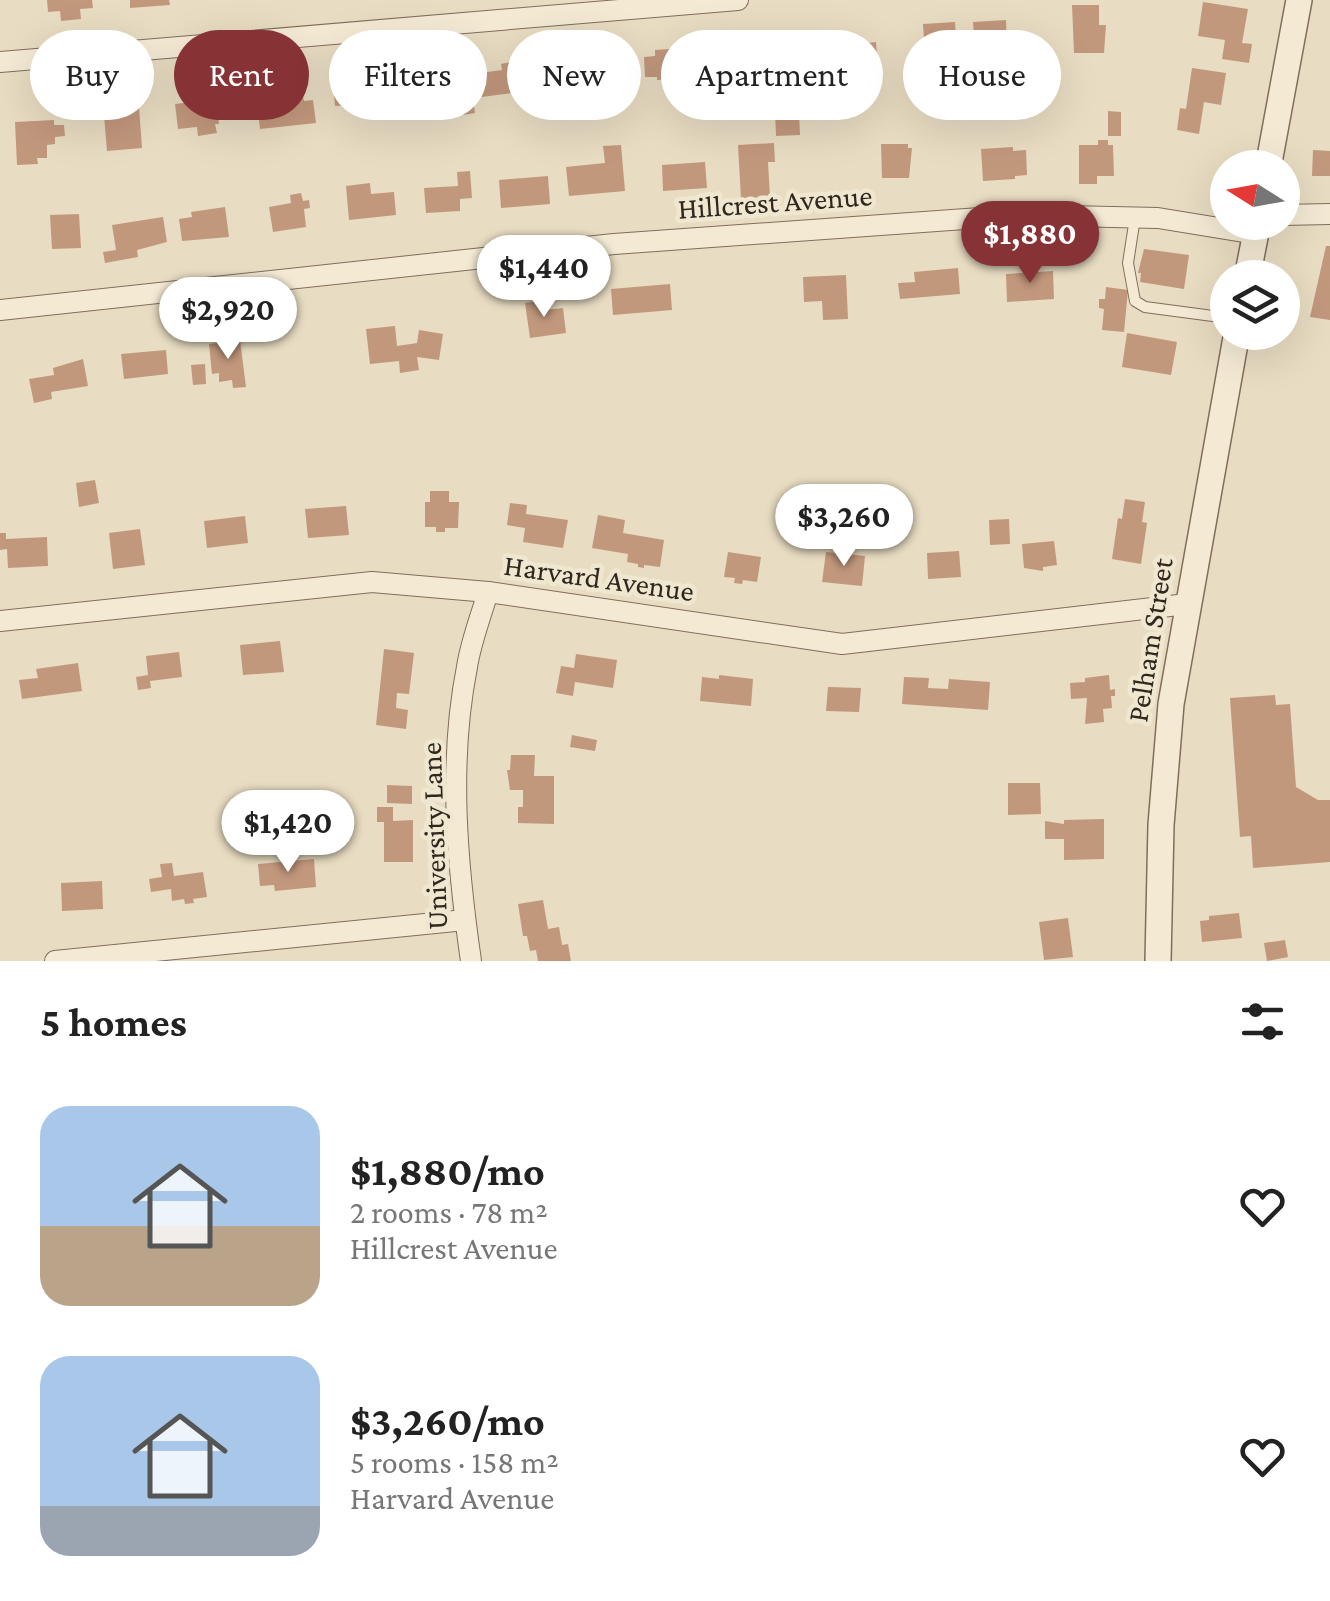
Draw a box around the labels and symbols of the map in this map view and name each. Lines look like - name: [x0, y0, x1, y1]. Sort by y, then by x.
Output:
- north arrow: [1210, 150, 1300, 240]
- street label: Hillcrest Avenue: [677, 178, 873, 225]
- pin: $1,880: [949, 201, 1111, 286]
- pin: $1,440: [463, 235, 625, 320]
- pin: $2,920: [147, 277, 309, 362]
- pin: $3,260: [763, 484, 925, 569]
- street label: Harvard Avenue: [502, 548, 696, 607]
- street label: Pelham Street: [1120, 555, 1179, 724]
- street label: University Lane: [414, 742, 454, 930]
- pin: $1,420: [207, 790, 369, 875]

